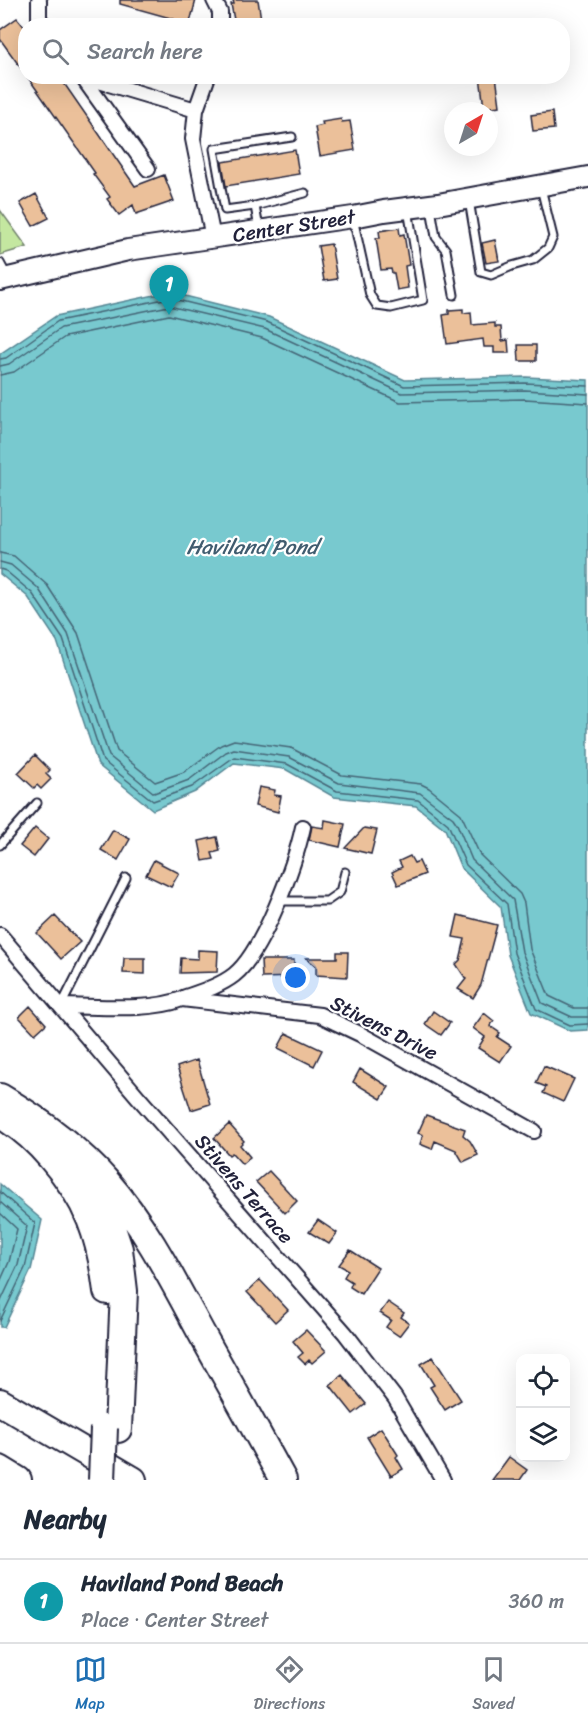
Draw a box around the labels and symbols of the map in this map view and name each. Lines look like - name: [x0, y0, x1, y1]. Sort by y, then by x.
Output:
- north arrow: [444, 102, 498, 156]
- street label: Center Street: [230, 199, 359, 253]
- pin: 1: [150, 266, 188, 315]
- water label: Haviland Pond: [186, 528, 324, 566]
- your location: [281, 963, 310, 992]
- street label: Stivens Drive: [324, 986, 444, 1070]
- street label: Stivens Terrace: [186, 1126, 302, 1252]

